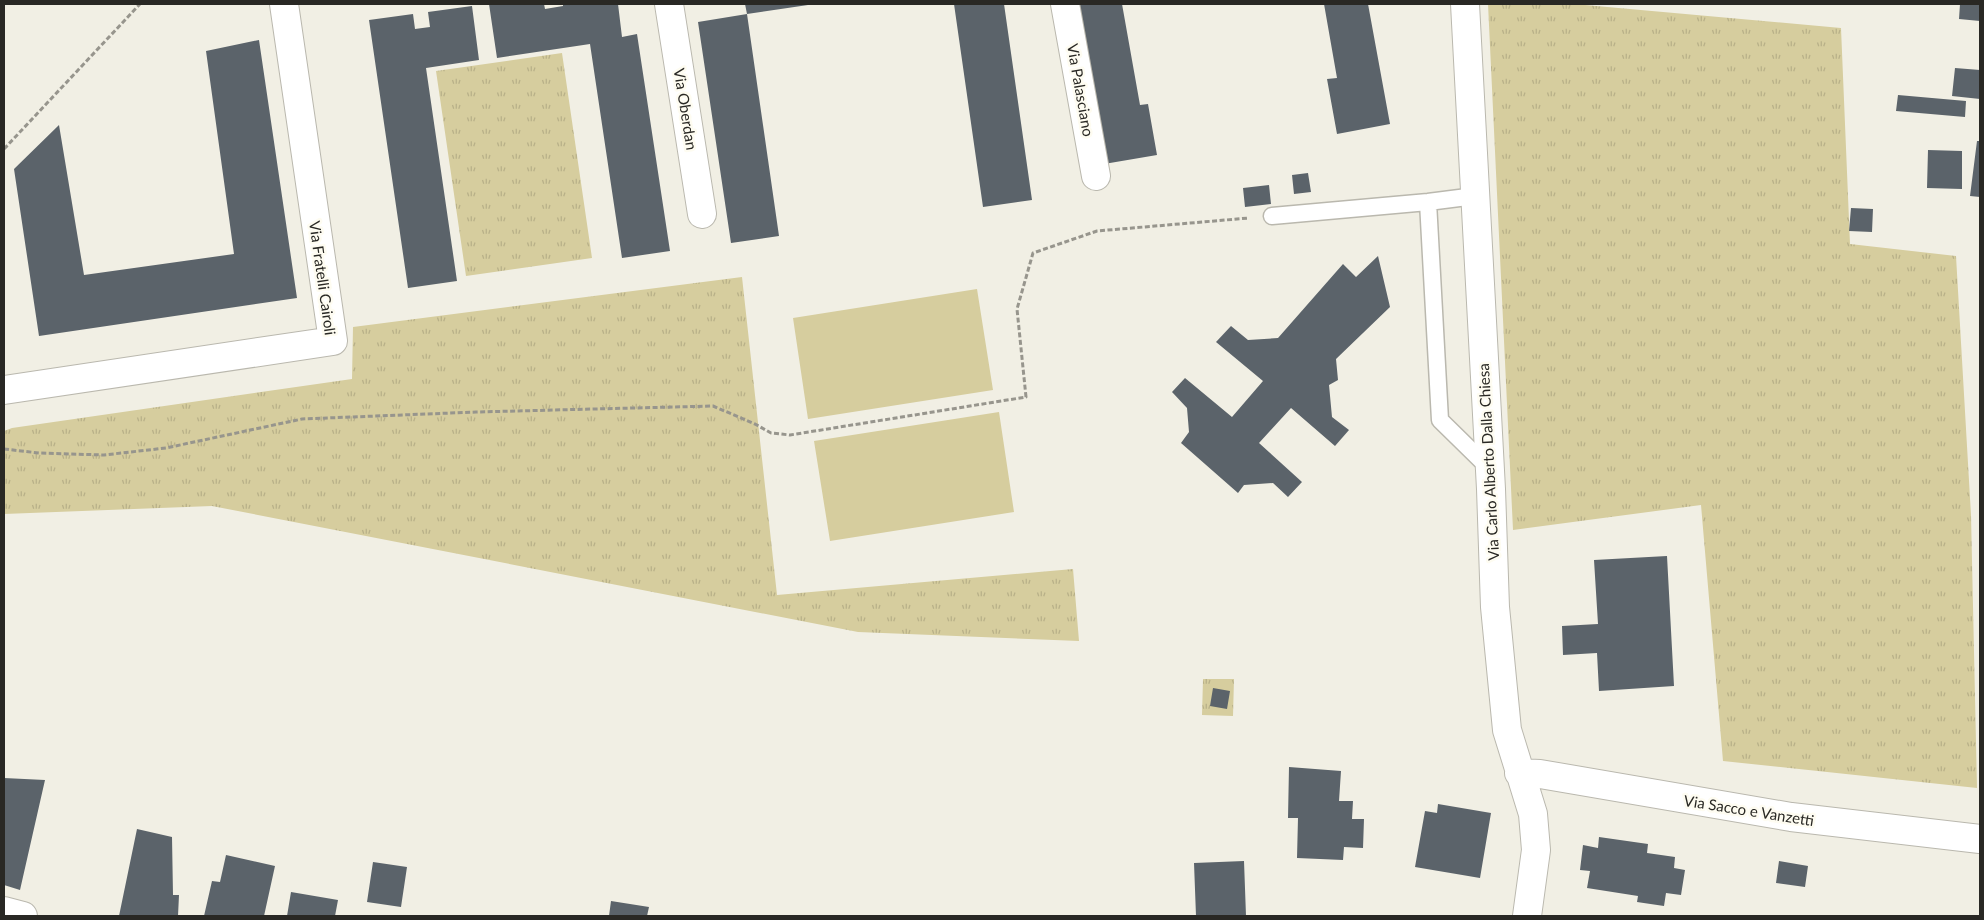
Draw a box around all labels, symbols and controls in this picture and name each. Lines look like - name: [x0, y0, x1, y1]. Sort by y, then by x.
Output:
- street label: Via Palasciano: [1064, 42, 1098, 138]
- street label: Via Oberdan: [671, 67, 701, 151]
- street label: Via Fratelli Cairoli: [306, 220, 340, 336]
- street label: Via Carlo Alberto Dalla Chiesa: [1474, 363, 1502, 561]
- street label: Via Sacco e Vanzetti: [1683, 791, 1815, 829]

